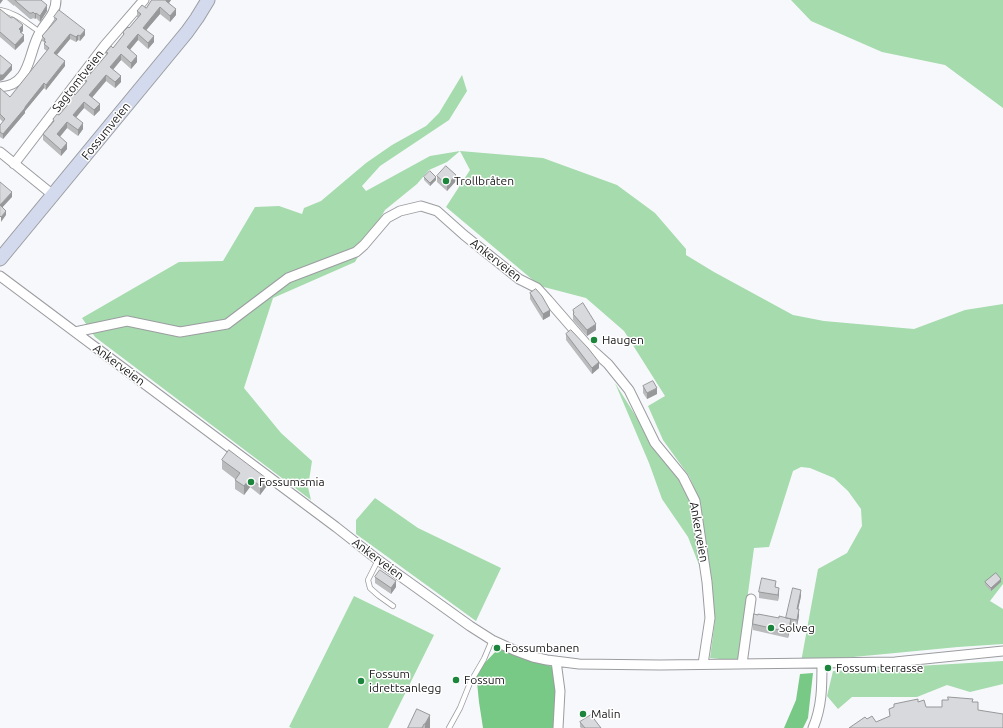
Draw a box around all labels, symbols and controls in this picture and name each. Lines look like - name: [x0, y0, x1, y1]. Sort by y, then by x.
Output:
- street label: Sagtomtveien: [49, 47, 107, 115]
- street label: Fossumveien: [78, 99, 134, 163]
- place label: Trollbråten: [454, 174, 514, 188]
- marker: Trollbråten: [441, 176, 451, 186]
- street label: Ankerveien: [468, 236, 524, 284]
- place label: Haugen: [602, 333, 644, 347]
- marker: Haugen: [589, 335, 599, 345]
- street label: Ankerveien: [90, 341, 148, 389]
- place label: Fossumsmia: [259, 475, 325, 489]
- marker: Fossumsmia: [246, 477, 256, 487]
- street label: Ankerveien: [687, 501, 711, 563]
- street label: Ankerveien: [349, 535, 407, 583]
- place label: Solveg: [779, 621, 815, 635]
- marker: Solveg: [766, 623, 776, 633]
- place label: Fossumbanen: [505, 641, 579, 655]
- marker: Fossumbanen: [492, 643, 502, 653]
- place label: Fossum terrasse: [836, 661, 923, 675]
- marker: Fossum terrasse: [823, 663, 833, 673]
- place label: Fossum idrettsanlegg: [369, 667, 441, 695]
- place label: Fossum: [464, 673, 505, 687]
- marker: Fossum: [451, 675, 461, 685]
- marker: Fossum idrettsanlegg: [356, 676, 366, 686]
- place label: Malin: [591, 707, 621, 721]
- marker: Malin: [578, 709, 588, 719]

